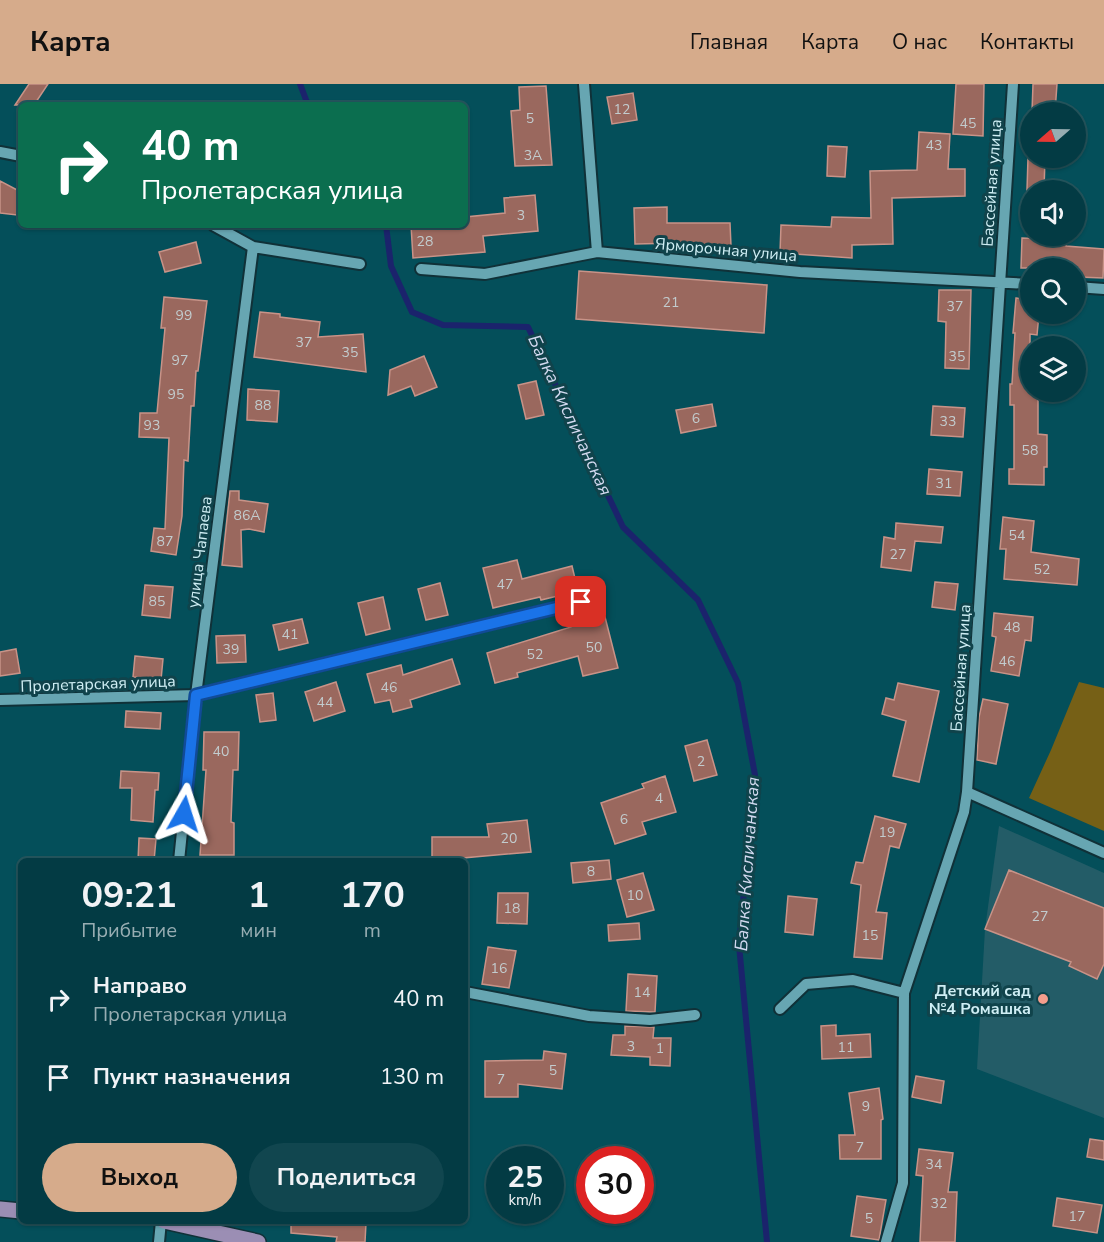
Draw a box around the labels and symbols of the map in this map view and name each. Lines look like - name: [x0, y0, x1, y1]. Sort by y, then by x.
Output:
- house number: 12: [614, 100, 630, 119]
- north arrow: [1020, 102, 1086, 168]
- house number: 5: [526, 109, 534, 128]
- house number: 45: [960, 114, 976, 133]
- street label: Бассейная улица: [977, 119, 1007, 248]
- house number: 43: [926, 136, 942, 155]
- house number: 3А: [524, 146, 542, 165]
- house number: 3: [517, 206, 525, 225]
- house number: 28: [417, 232, 433, 251]
- street label: Ярморочная улица: [654, 233, 798, 267]
- house number: 21: [663, 293, 679, 312]
- house number: 37: [947, 297, 963, 316]
- house number: 99: [176, 306, 192, 325]
- water label: Балка Кисличанская: [522, 331, 618, 499]
- house number: 37: [296, 333, 312, 352]
- house number: 35: [342, 343, 358, 362]
- house number: 35: [949, 347, 965, 366]
- house number: 97: [172, 351, 188, 370]
- house number: 95: [168, 385, 184, 404]
- house number: 88: [255, 396, 271, 415]
- house number: 6: [692, 409, 700, 428]
- house number: 33: [940, 412, 956, 431]
- house number: 93: [144, 416, 160, 435]
- house number: 58: [1022, 441, 1038, 460]
- house number: 31: [936, 474, 952, 493]
- street label: улица Чапаева: [182, 495, 218, 609]
- house number: 86А: [233, 506, 261, 525]
- house number: 54: [1009, 526, 1025, 545]
- house number: 87: [157, 532, 173, 551]
- house number: 27: [890, 545, 906, 564]
- house number: 52: [1034, 560, 1050, 579]
- house number: 47: [497, 575, 513, 594]
- pin: [555, 576, 606, 627]
- house number: 85: [149, 592, 165, 611]
- street label: Бассейная улица: [946, 604, 976, 733]
- house number: 48: [1004, 618, 1020, 637]
- house number: 41: [282, 625, 298, 644]
- house number: 50: [586, 638, 602, 657]
- house number: 39: [223, 640, 239, 659]
- house number: 52: [527, 645, 543, 664]
- house number: 46: [999, 652, 1015, 671]
- street label: Пролетарская улица: [20, 670, 176, 698]
- house number: 46: [381, 678, 397, 697]
- house number: 44: [317, 693, 333, 712]
- house number: 40: [213, 742, 229, 761]
- house number: 2: [697, 752, 705, 771]
- water label: Балка Кисличанская: [729, 776, 765, 952]
- position arrow: [152, 782, 216, 846]
- house number: 4: [655, 789, 663, 808]
- house number: 6: [620, 810, 628, 829]
- house number: 19: [879, 823, 895, 842]
- house number: 20: [501, 829, 517, 848]
- house number: 8: [587, 862, 595, 881]
- house number: 10: [627, 886, 643, 905]
- house number: 18: [504, 899, 520, 918]
- house number: 27: [1032, 907, 1048, 926]
- house number: 15: [862, 926, 878, 945]
- house number: 16: [491, 959, 507, 978]
- place label: Детский сад №4 Ромашка: [929, 980, 1031, 1020]
- house number: 14: [634, 983, 650, 1002]
- marker: Детский сад №4 Ромашка: [1036, 992, 1050, 1006]
- house number: 3: [627, 1037, 635, 1056]
- house number: 11: [838, 1038, 854, 1057]
- house number: 1: [656, 1039, 664, 1058]
- house number: 5: [549, 1061, 557, 1080]
- house number: 7: [497, 1070, 505, 1089]
- house number: 9: [862, 1097, 870, 1116]
- house number: 7: [856, 1138, 864, 1157]
- speed limit sign: 30: [576, 1146, 654, 1224]
- house number: 34: [926, 1155, 942, 1174]
- house number: 32: [931, 1194, 947, 1213]
- house number: 17: [1069, 1207, 1085, 1226]
- house number: 5: [865, 1209, 873, 1228]

